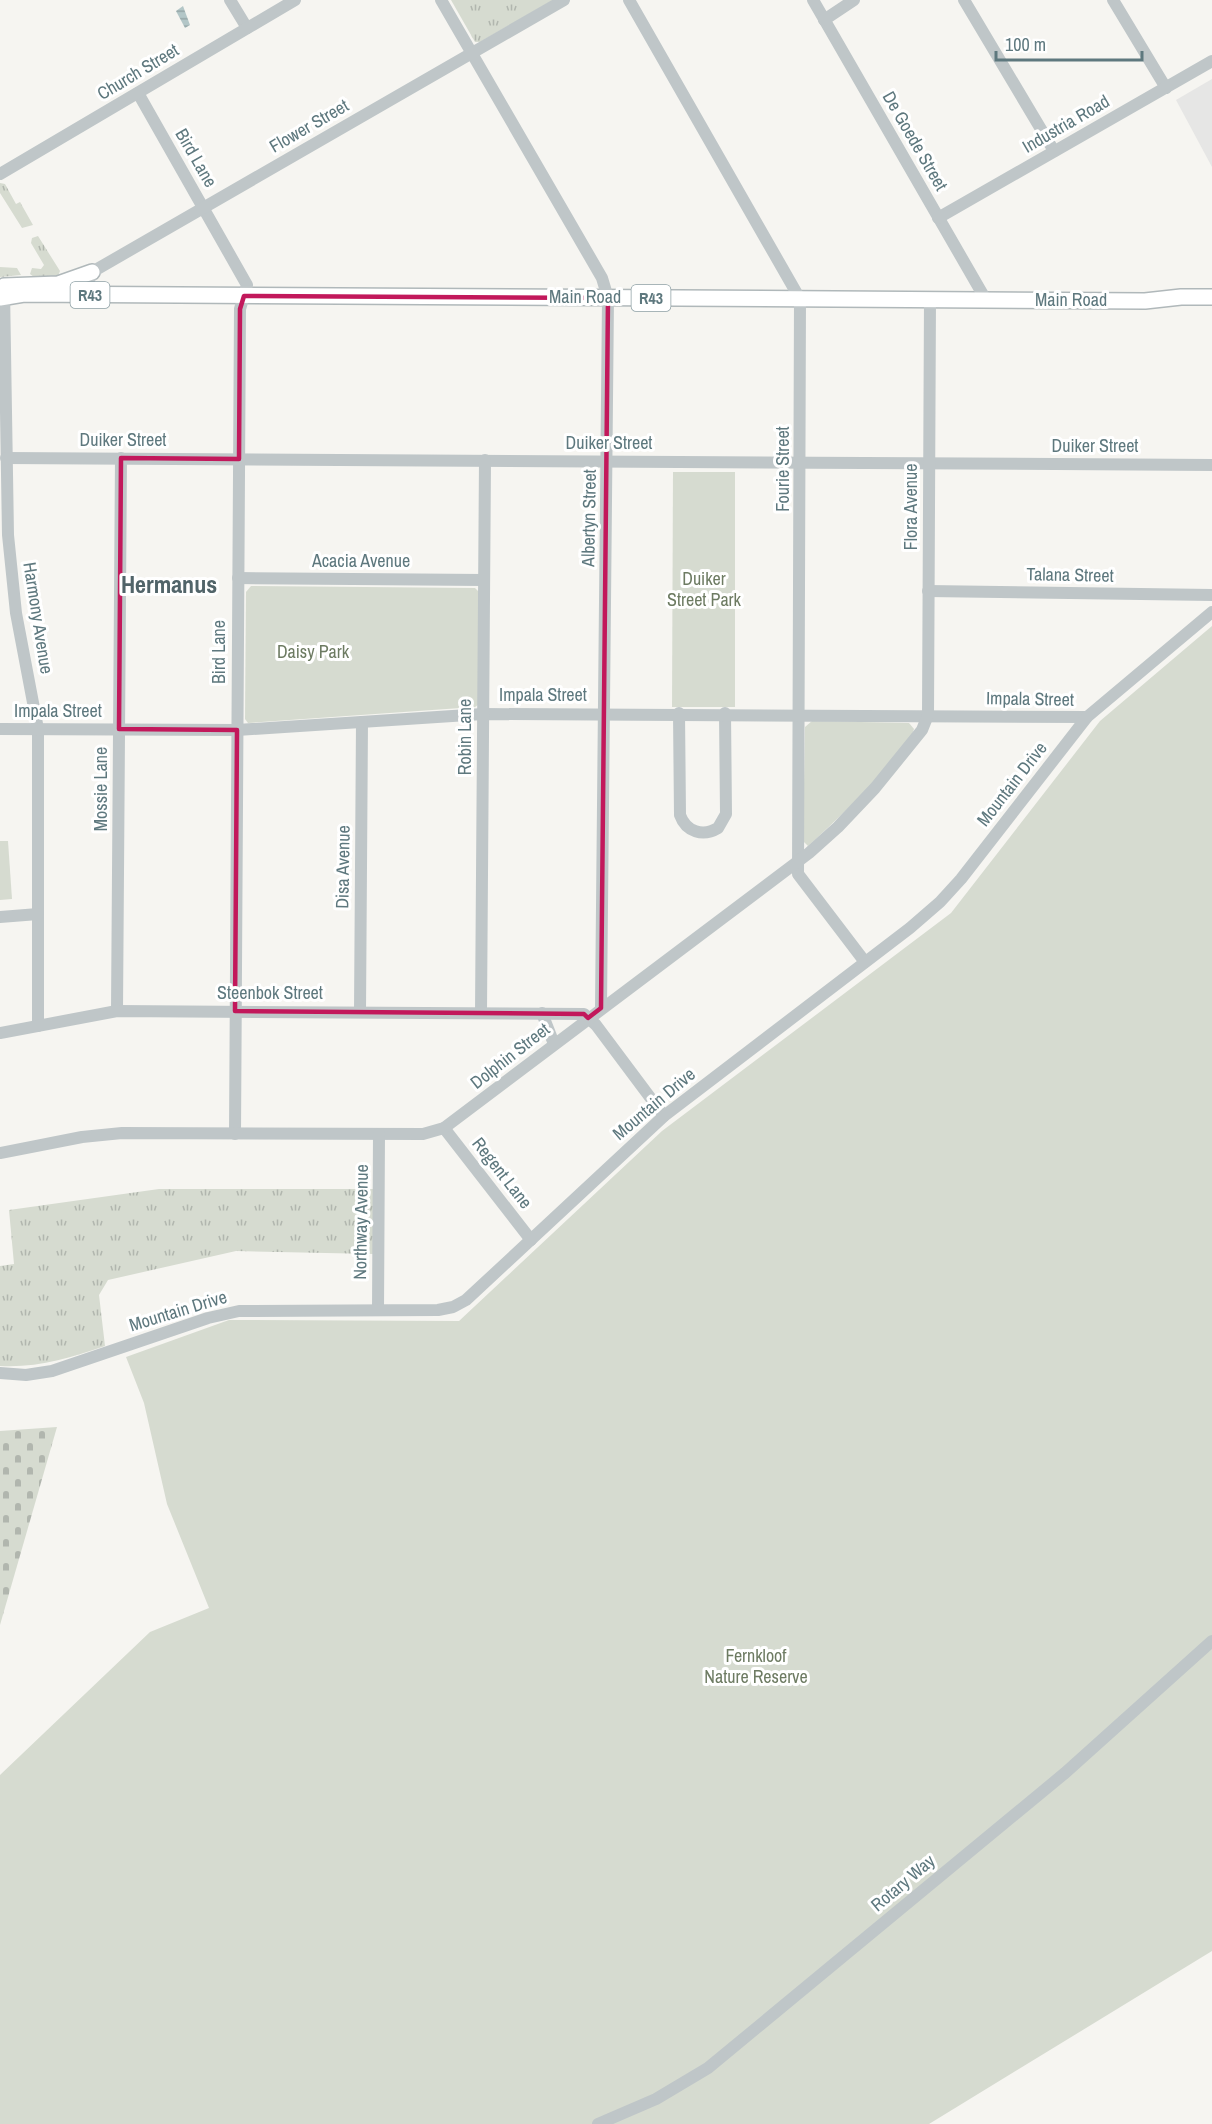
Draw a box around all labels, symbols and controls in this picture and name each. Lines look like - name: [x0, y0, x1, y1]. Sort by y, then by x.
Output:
- scale bar: [996, 24, 1142, 62]
- text: 100 m: [1005, 32, 1046, 57]
- street label: Church Street: [92, 37, 183, 106]
- street label: De Goede Street: [877, 87, 954, 195]
- street label: Industria Road: [1018, 89, 1114, 159]
- street label: Flower Street: [264, 93, 353, 158]
- street label: Bird Lane: [170, 124, 223, 192]
- road number: R43: [70, 282, 110, 308]
- street label: Main Road: [549, 284, 621, 309]
- road number: R43: [632, 285, 670, 311]
- street label: Main Road: [1035, 287, 1107, 312]
- street label: Fourie Street: [770, 426, 795, 512]
- street label: Duiker Street: [80, 427, 166, 452]
- street label: Duiker Street: [566, 430, 652, 455]
- street label: Duiker Street: [1052, 433, 1138, 458]
- street label: Flora Avenue: [898, 464, 923, 550]
- street label: Albertyn Street: [575, 469, 602, 568]
- street label: Acacia Avenue: [311, 548, 410, 573]
- street label: Harmony Avenue: [17, 560, 60, 676]
- street label: Talana Street: [1026, 561, 1114, 588]
- park label: Duiker Street Park: [667, 566, 742, 612]
- district label: Hermanus: [121, 568, 217, 600]
- street label: Bird Lane: [206, 620, 231, 684]
- park label: Daisy Park: [277, 639, 350, 664]
- street label: Impala Street: [499, 682, 587, 707]
- street label: Impala Street: [986, 685, 1074, 712]
- street label: Impala Street: [14, 698, 102, 723]
- street label: Robin Lane: [452, 699, 477, 775]
- street label: Mountain Drive: [971, 736, 1053, 831]
- street label: Mossie Lane: [88, 747, 113, 831]
- street label: Disa Avenue: [329, 825, 356, 909]
- street label: Steenbok Street: [217, 980, 323, 1005]
- street label: Dolphin Street: [465, 1017, 555, 1095]
- street label: Mountain Drive: [607, 1062, 700, 1146]
- street label: Regent Lane: [467, 1132, 538, 1214]
- street label: Northway Avenue: [347, 1164, 374, 1280]
- street label: Mountain Drive: [126, 1284, 230, 1337]
- park label: Fernkloof Nature Reserve: [704, 1643, 808, 1689]
- street label: Rotary Way: [865, 1848, 941, 1917]

